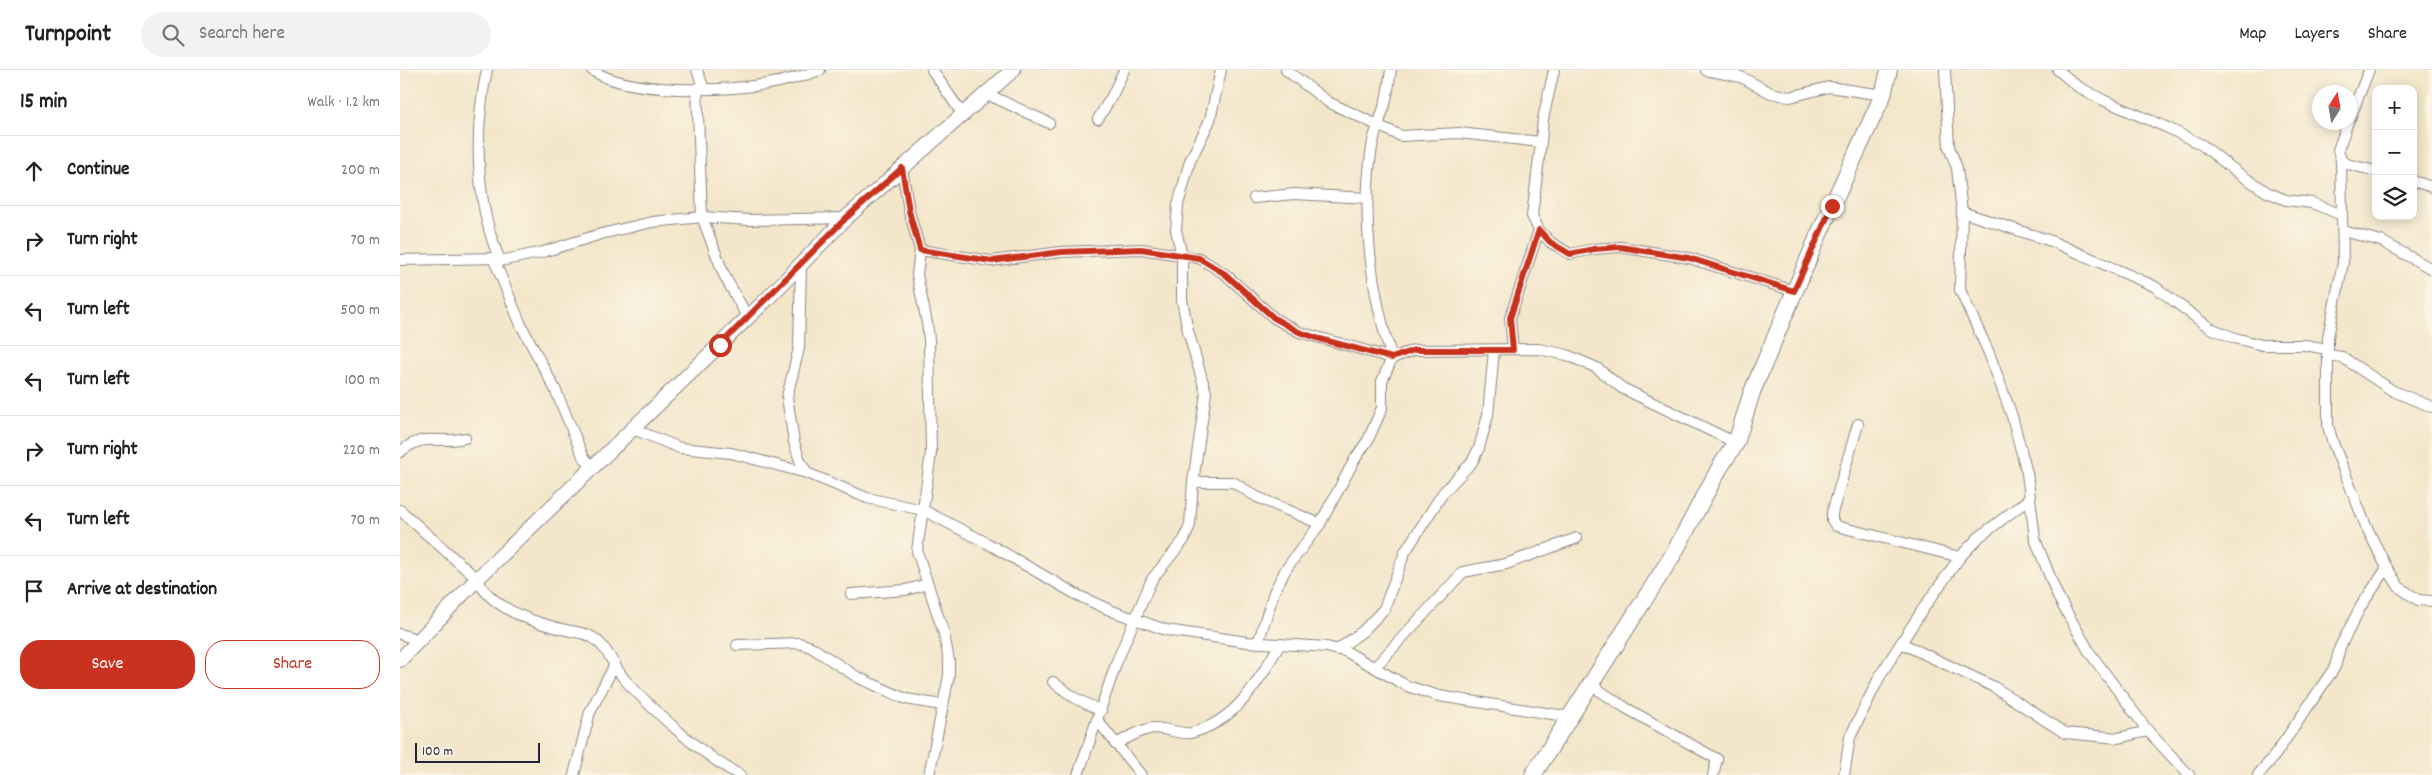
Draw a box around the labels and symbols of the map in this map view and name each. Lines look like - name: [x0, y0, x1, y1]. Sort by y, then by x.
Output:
- north arrow: [2312, 85, 2357, 130]
- route end: [1821, 195, 1844, 218]
- route start: [709, 334, 732, 357]
- scale bar: [415, 740, 540, 763]

